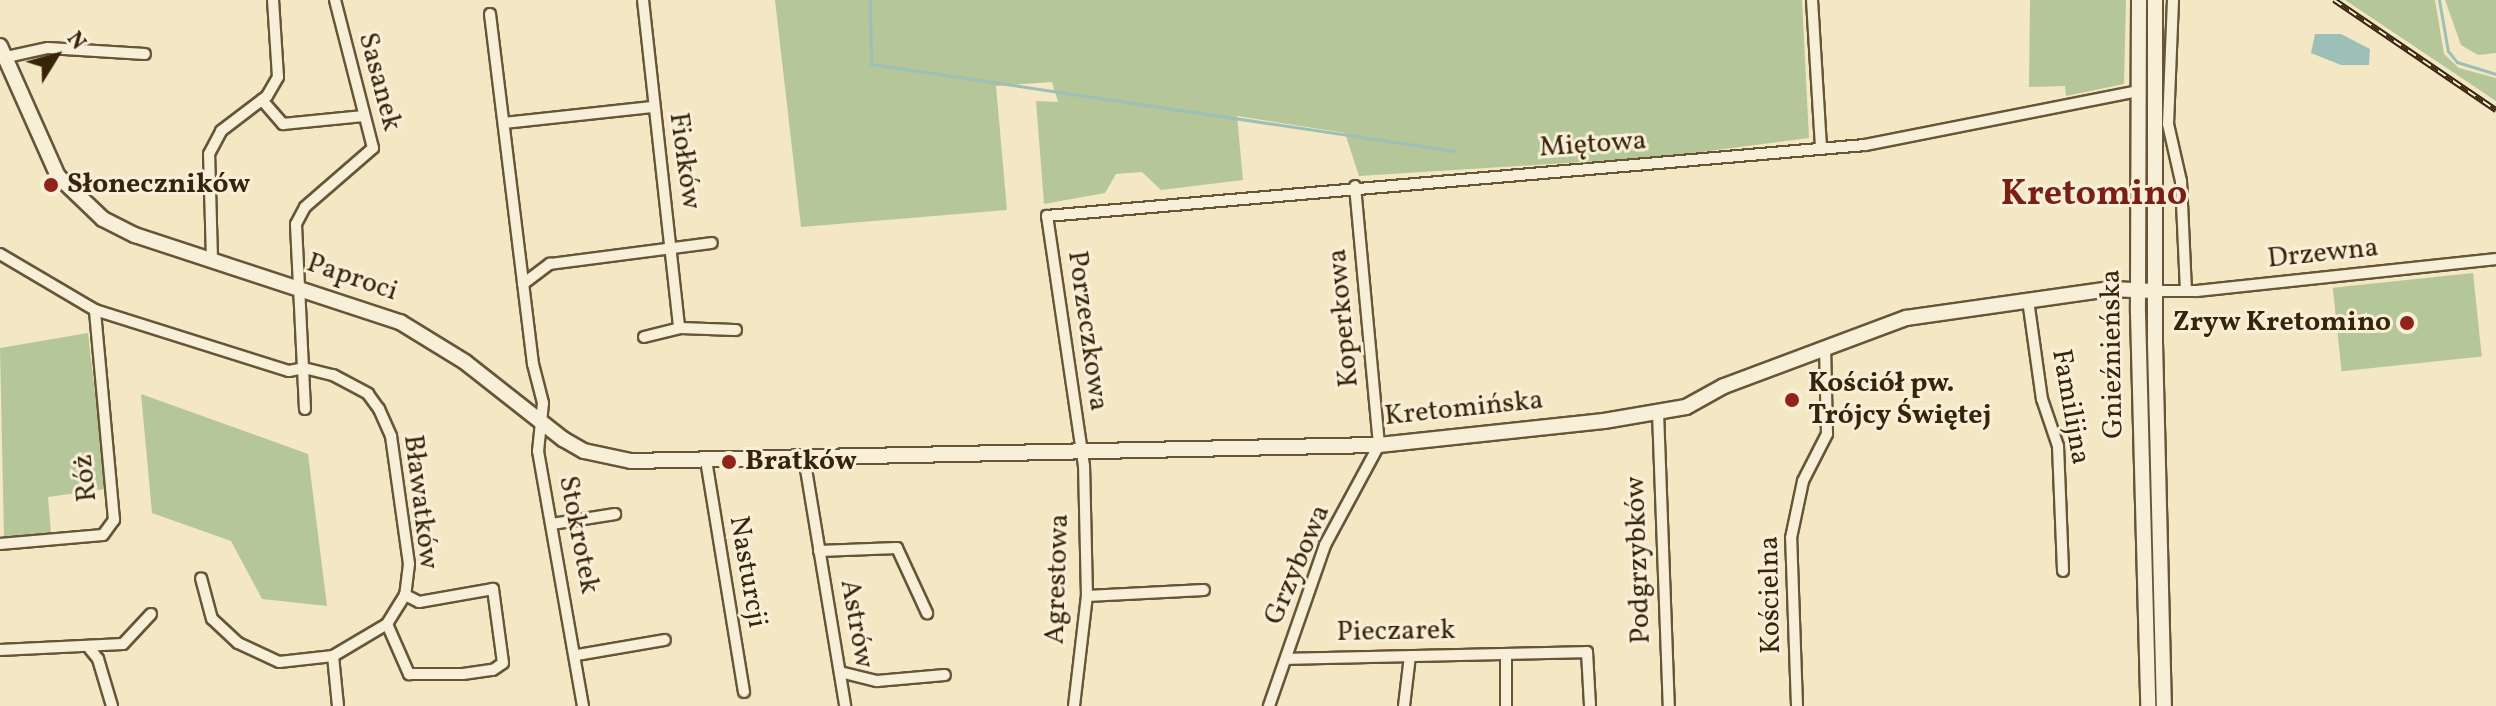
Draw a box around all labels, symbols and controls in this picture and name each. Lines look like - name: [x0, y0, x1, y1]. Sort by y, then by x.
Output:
- north arrow: [16, 16, 96, 96]
- text: N: [58, 26, 93, 57]
- street label: Sasanek: [350, 29, 408, 135]
- street label: Fiołków: [661, 110, 707, 212]
- street label: Miętowa: [1538, 124, 1648, 166]
- place label: Słoneczników: [67, 168, 250, 202]
- district label: Kretomino: [2001, 174, 2187, 218]
- marker: Słoneczników: [42, 176, 60, 194]
- street label: Drzewna: [2266, 231, 2380, 277]
- street label: Paproci: [302, 247, 402, 309]
- street label: Koperkowa: [1321, 247, 1367, 389]
- street label: Porzeczkowa: [1059, 249, 1115, 413]
- street label: Gnieźnieńska: [2095, 269, 2131, 439]
- place label: Zryw Kretomino: [2172, 306, 2391, 340]
- marker: Zryw Kretomino: [2398, 314, 2416, 332]
- street label: Familijna: [2043, 347, 2097, 467]
- place label: Kościół pw. Trójcy Świętej: [1808, 367, 1992, 433]
- street label: Kretomińska: [1383, 384, 1545, 434]
- marker: Kościół pw. Trójcy Świętej: [1783, 391, 1801, 409]
- street label: Bławatków: [395, 433, 445, 571]
- place label: Bratków: [745, 445, 857, 479]
- street label: Róż: [67, 453, 105, 503]
- marker: Bratków: [720, 453, 738, 471]
- street label: Stokrotek: [550, 473, 606, 597]
- street label: Podgrzybków: [1619, 476, 1659, 644]
- street label: Grzybowa: [1258, 500, 1338, 630]
- street label: Nasturcji: [721, 513, 773, 631]
- street label: Agrestowa: [1039, 513, 1077, 645]
- street label: Kościelna: [1753, 536, 1789, 654]
- street label: Astrów: [832, 577, 880, 671]
- street label: Pieczarek: [1336, 614, 1456, 650]

